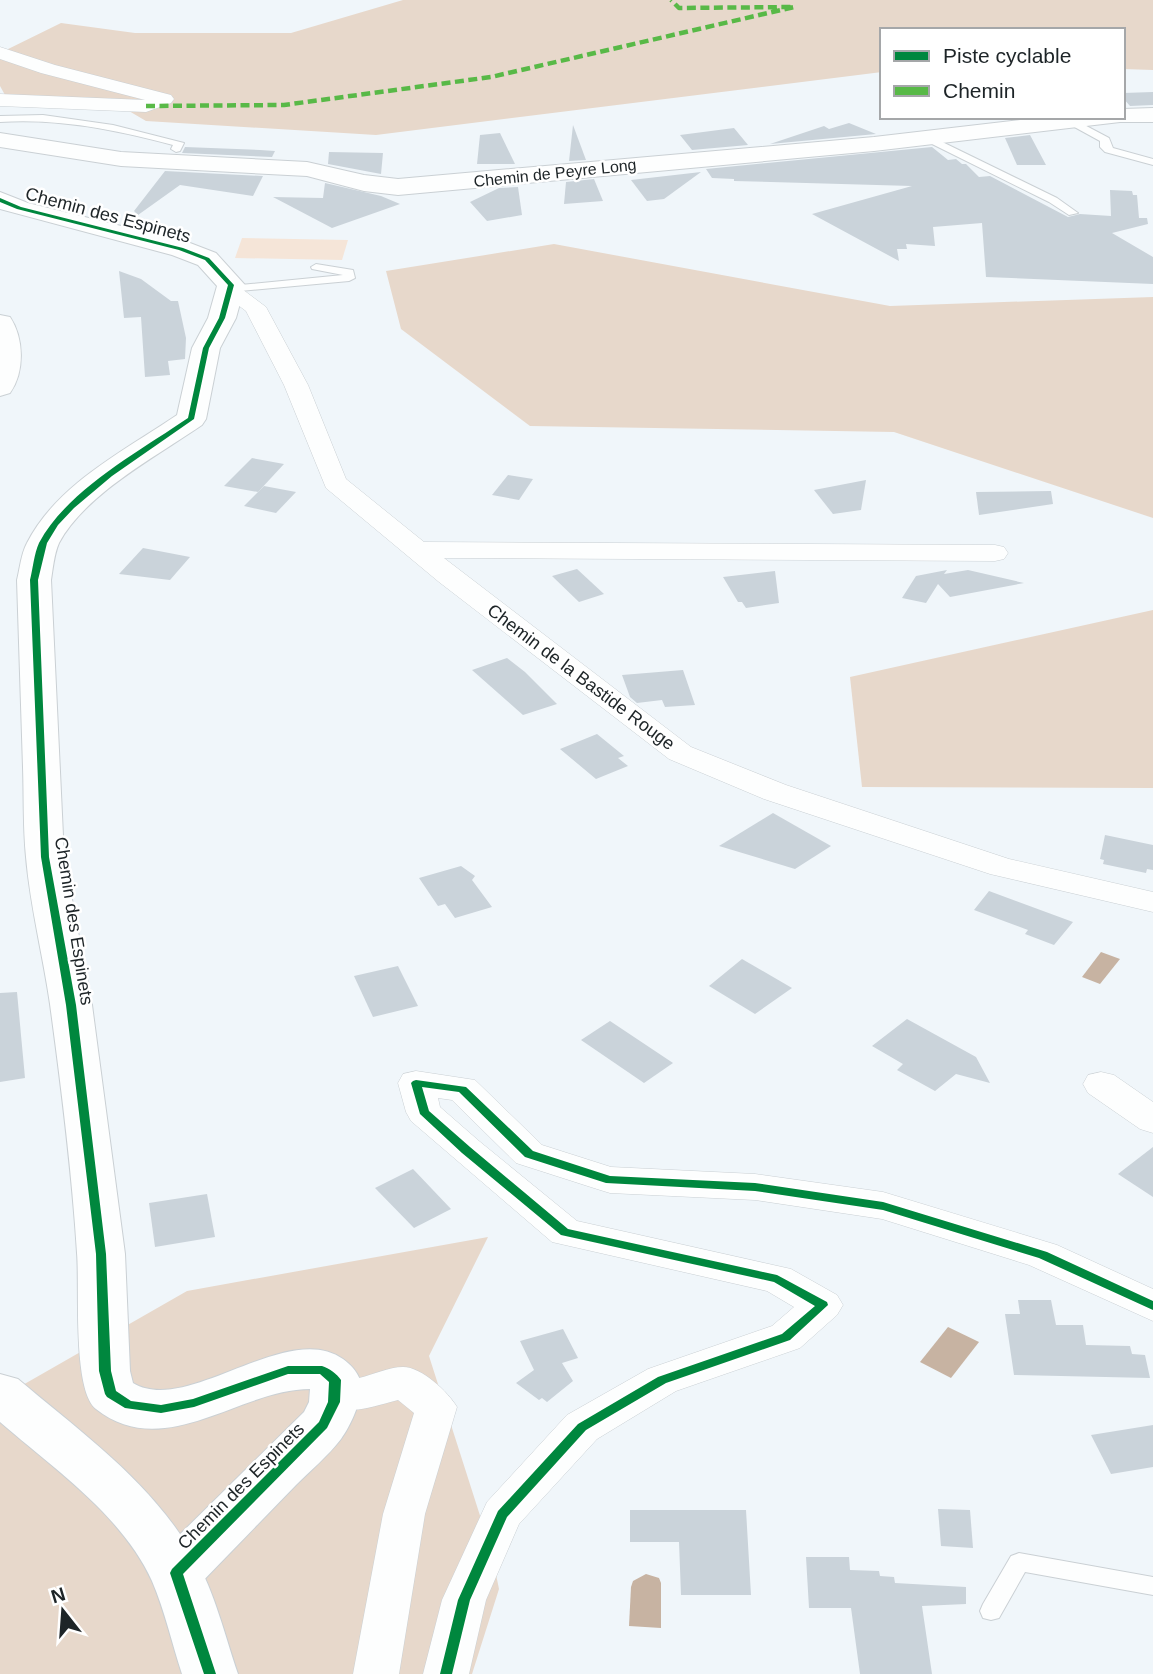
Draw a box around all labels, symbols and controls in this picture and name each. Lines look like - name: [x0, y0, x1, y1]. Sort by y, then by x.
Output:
- legend: [880, 28, 1125, 119]
- text: Piste cyclable: [943, 44, 1071, 67]
- text: Chemin: [943, 79, 1015, 102]
- street label: Chemin de Peyre Long: [473, 156, 637, 190]
- street label: Chemin des Espinets: [23, 183, 193, 247]
- street label: Chemin de la Bastide Rouge: [483, 600, 679, 754]
- street label: Chemin des Espinets: [51, 835, 97, 1007]
- street label: Chemin des Espinets: [174, 1419, 308, 1553]
- north arrow: [28, 1576, 98, 1646]
- text: N: [49, 1583, 68, 1607]

